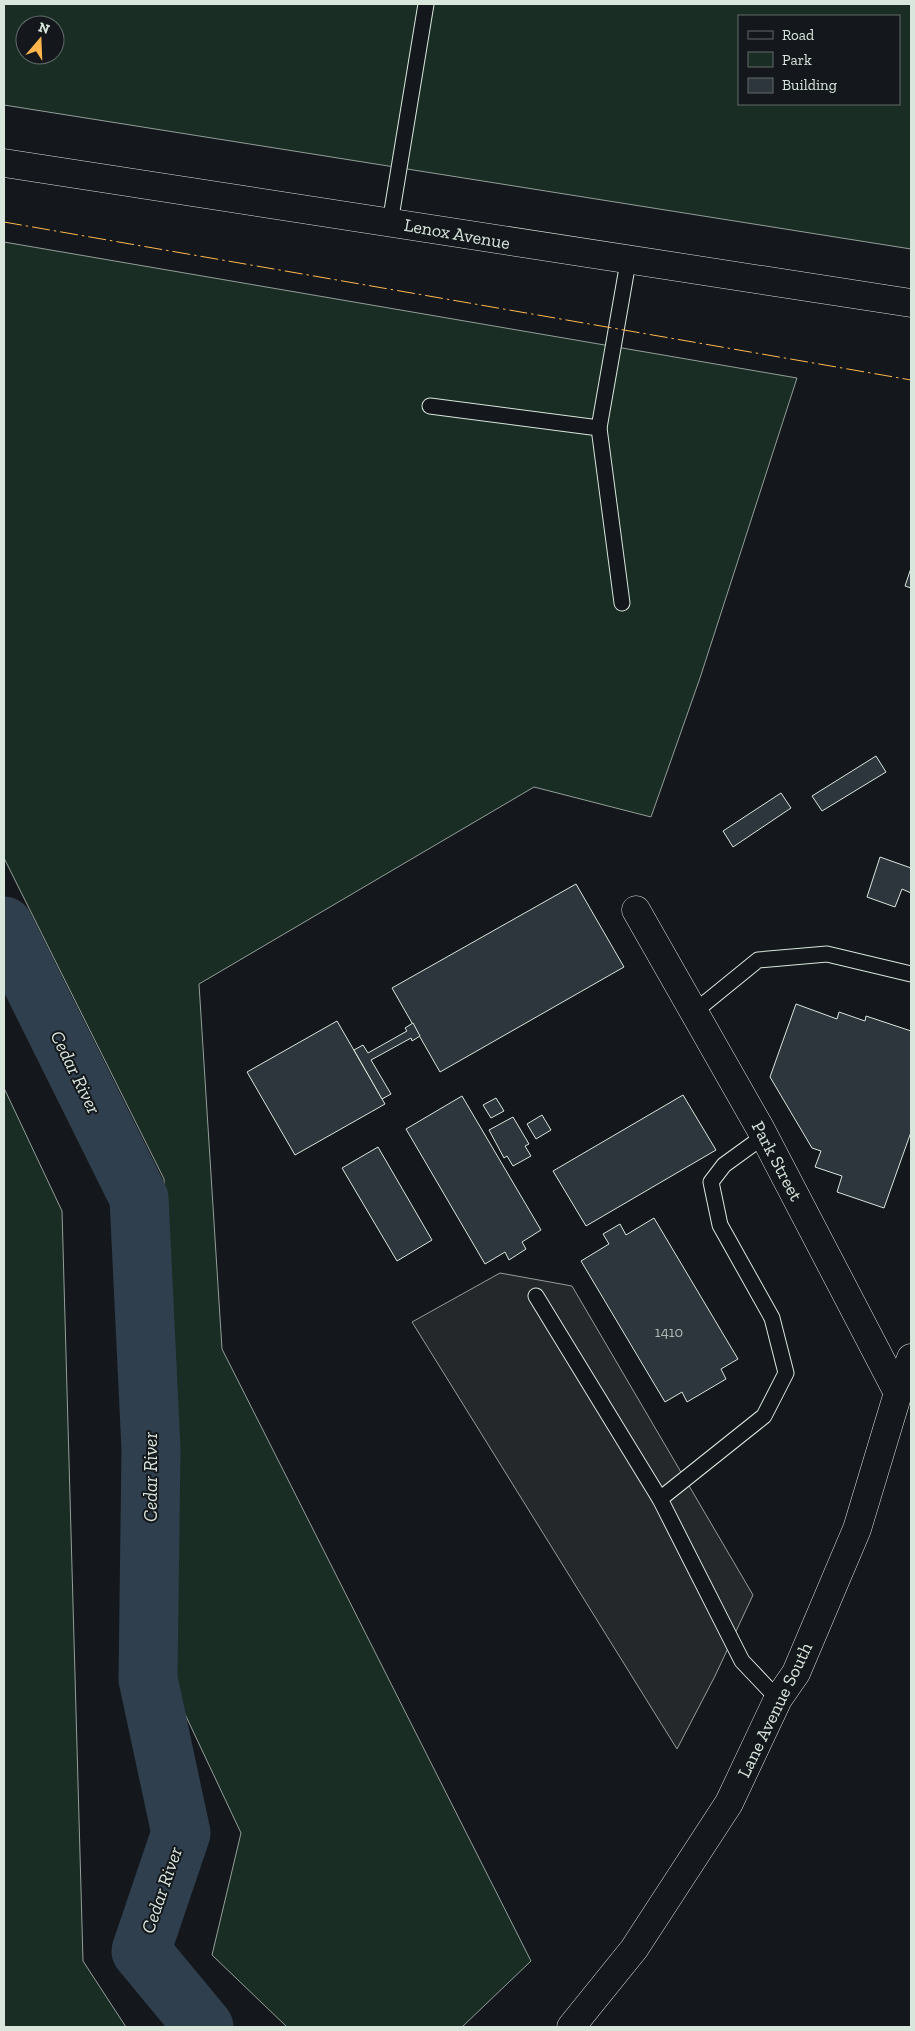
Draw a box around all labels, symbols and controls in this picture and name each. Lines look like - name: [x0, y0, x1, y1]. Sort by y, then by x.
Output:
- north arrow: [15, 15, 65, 65]
- legend: [738, 15, 900, 105]
- text: N: [36, 18, 52, 38]
- text: Road: [782, 26, 815, 44]
- text: Park: [782, 51, 812, 69]
- text: Building: [782, 76, 837, 94]
- street label: Lenox Avenue: [402, 214, 512, 254]
- water label: Cedar River: [46, 1027, 106, 1118]
- street label: Park Street: [747, 1117, 807, 1205]
- house number: 1410: [655, 1323, 683, 1341]
- water label: Cedar River: [139, 1432, 162, 1522]
- street label: Lane Avenue South: [733, 1639, 817, 1781]
- water label: Cedar River: [136, 1843, 187, 1936]

